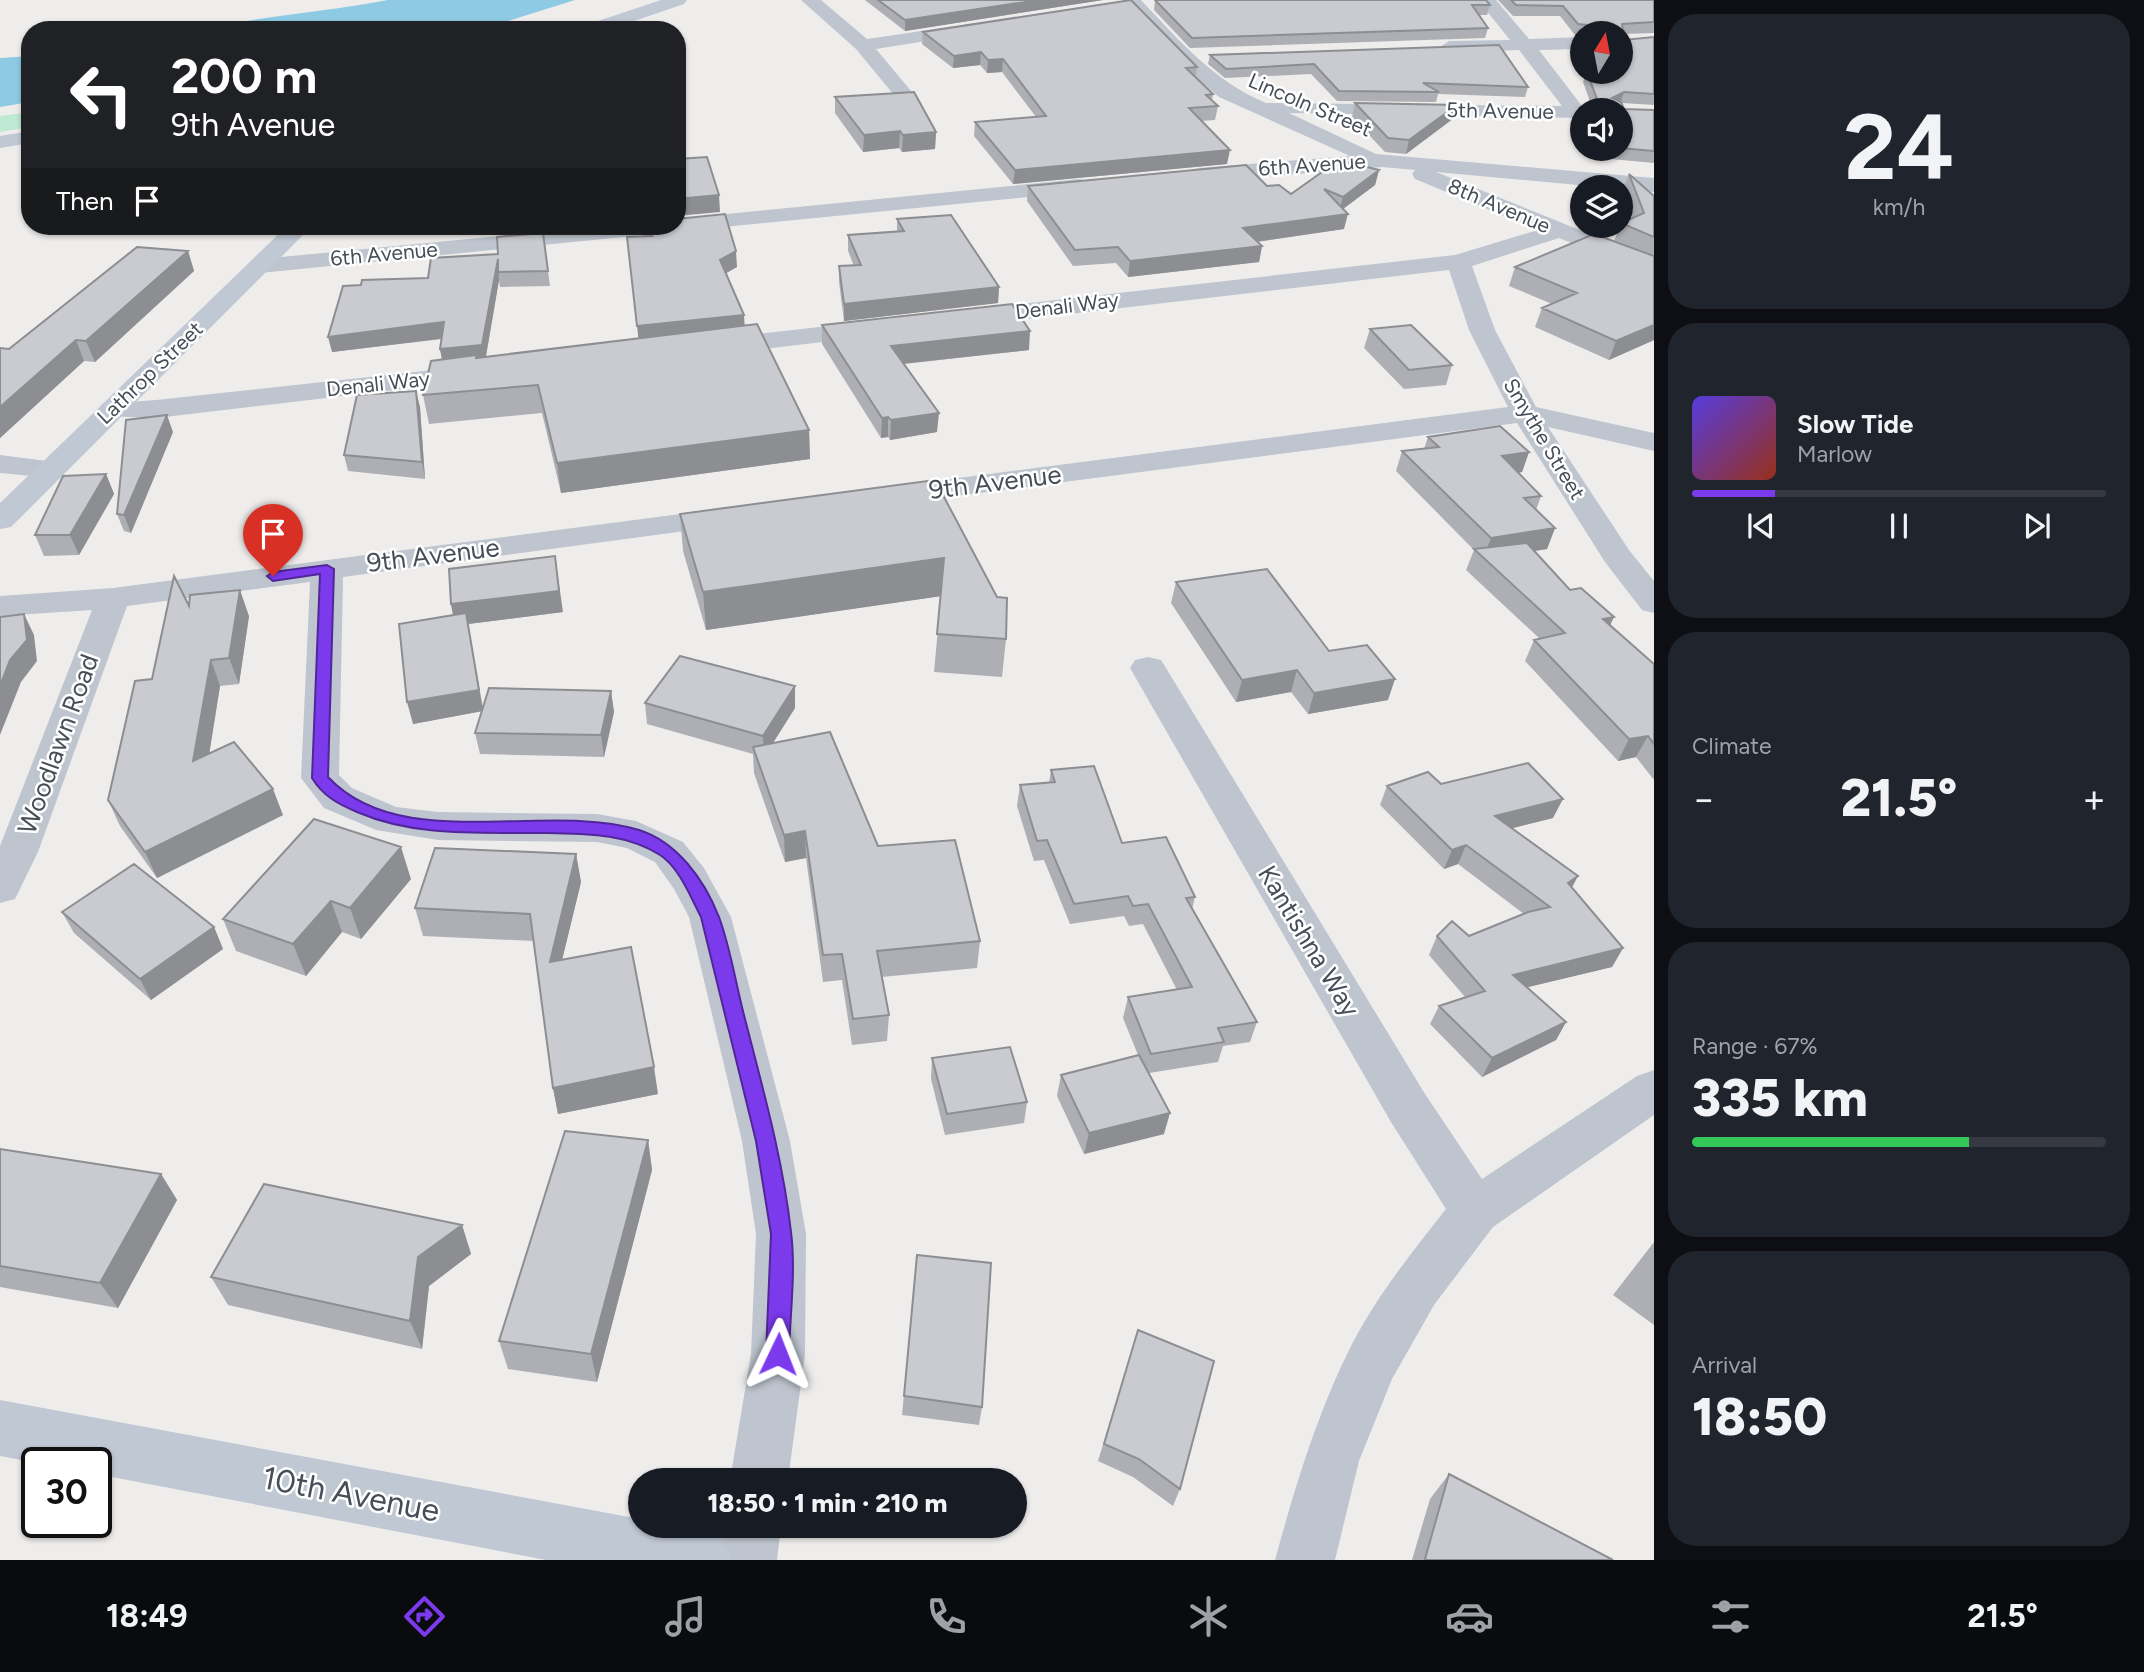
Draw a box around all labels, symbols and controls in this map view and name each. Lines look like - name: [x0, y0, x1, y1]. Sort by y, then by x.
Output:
- north arrow: [1570, 21, 1633, 84]
- map controls: [1570, 21, 1633, 238]
- text: 200 m: [171, 46, 317, 105]
- icon: left: [56, 49, 147, 140]
- street label: Lincoln Street: [1245, 67, 1376, 142]
- text: 24: [1844, 93, 1954, 202]
- street label: 5th Avenue: [1446, 97, 1554, 124]
- button: sound: [1570, 98, 1633, 161]
- text: 9th Avenue: [171, 106, 335, 144]
- street label: 6th Avenue: [1257, 148, 1367, 181]
- street label: 8th Avenue: [1444, 173, 1554, 238]
- button: layers: [1570, 175, 1633, 238]
- icon: arrive: [128, 182, 166, 220]
- text: Then: [56, 185, 114, 217]
- text: km/h: [1873, 193, 1925, 221]
- street label: 6th Avenue: [329, 236, 439, 271]
- street label: Denali Way: [1014, 287, 1120, 324]
- street label: Lathrop Street: [92, 316, 208, 429]
- street label: Denali Way: [325, 366, 431, 401]
- street label: Smythe Street: [1498, 374, 1590, 504]
- text: Slow Tide: [1797, 408, 1913, 440]
- text: Marlow: [1797, 440, 1872, 468]
- street label: 9th Avenue: [927, 458, 1063, 506]
- pin: [243, 504, 303, 576]
- icon: previous: [1742, 507, 1780, 545]
- icon: pause: [1880, 507, 1918, 545]
- icon: next: [2018, 507, 2056, 545]
- icon: arrive: [254, 515, 292, 553]
- street label: 9th Avenue: [365, 531, 501, 579]
- street label: Woodlawn Road: [11, 650, 105, 838]
- text: Climate: [1692, 732, 1771, 760]
- text: 21.5°: [1841, 767, 1957, 829]
- text: −: [1692, 776, 1716, 822]
- text: +: [2082, 776, 2106, 822]
- street label: Kantishna Way: [1251, 860, 1367, 1023]
- text: Range · 67%: [1692, 1032, 1818, 1060]
- text: 335 km: [1692, 1067, 1868, 1129]
- position arrow: [741, 1317, 815, 1391]
- text: Arrival: [1692, 1351, 1757, 1379]
- text: 18:50: [1692, 1386, 1827, 1448]
- speed limit sign: 30: [21, 1447, 112, 1538]
- street label: 10th Avenue: [259, 1458, 443, 1530]
- text: 18:50 · 1 min · 210 m: [708, 1487, 947, 1519]
- icon: directions: [400, 1592, 449, 1641]
- icon: music: [661, 1592, 710, 1641]
- icon: phone: [922, 1592, 971, 1641]
- icon: climate: [1184, 1592, 1233, 1641]
- icon: car: [1445, 1592, 1494, 1641]
- icon: filters: [1706, 1592, 1755, 1641]
- text: 18:49: [106, 1597, 188, 1635]
- text: 21.5°: [1967, 1597, 2038, 1635]

